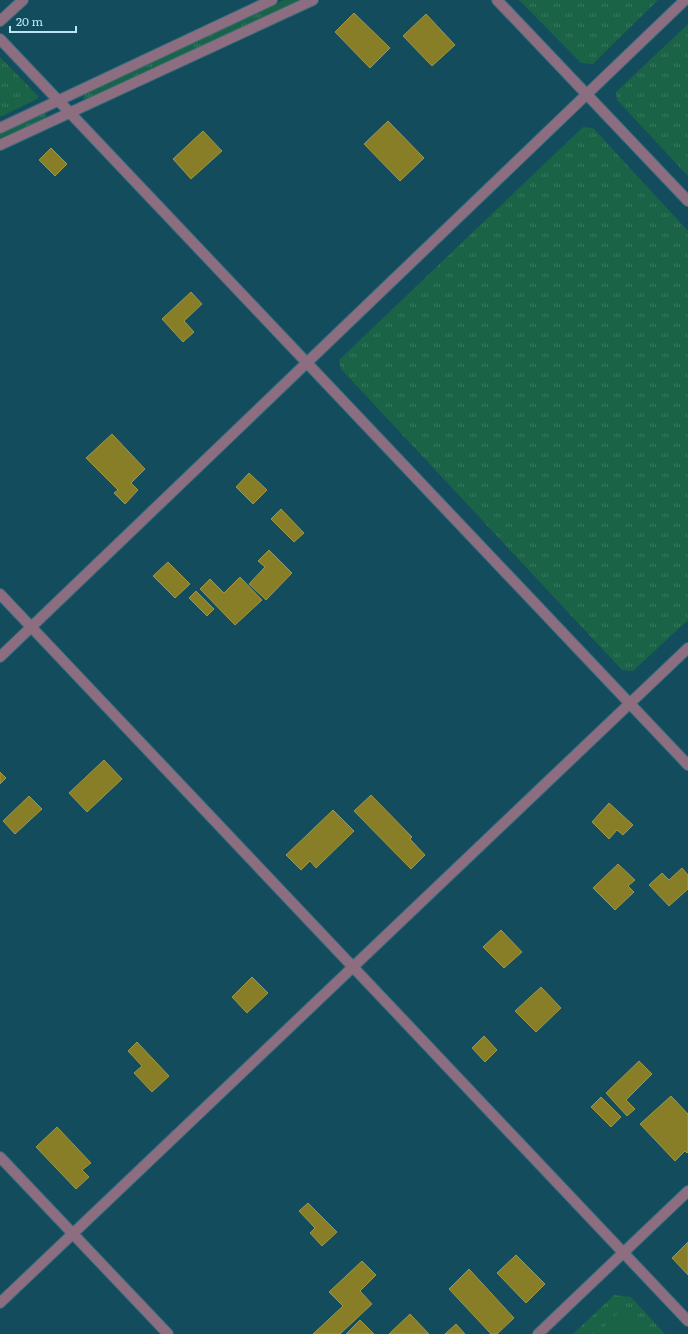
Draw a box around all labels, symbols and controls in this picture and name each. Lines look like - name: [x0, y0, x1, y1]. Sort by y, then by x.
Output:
- scale bar: [10, 8, 76, 34]
- text: 20 m: [16, 12, 43, 30]

